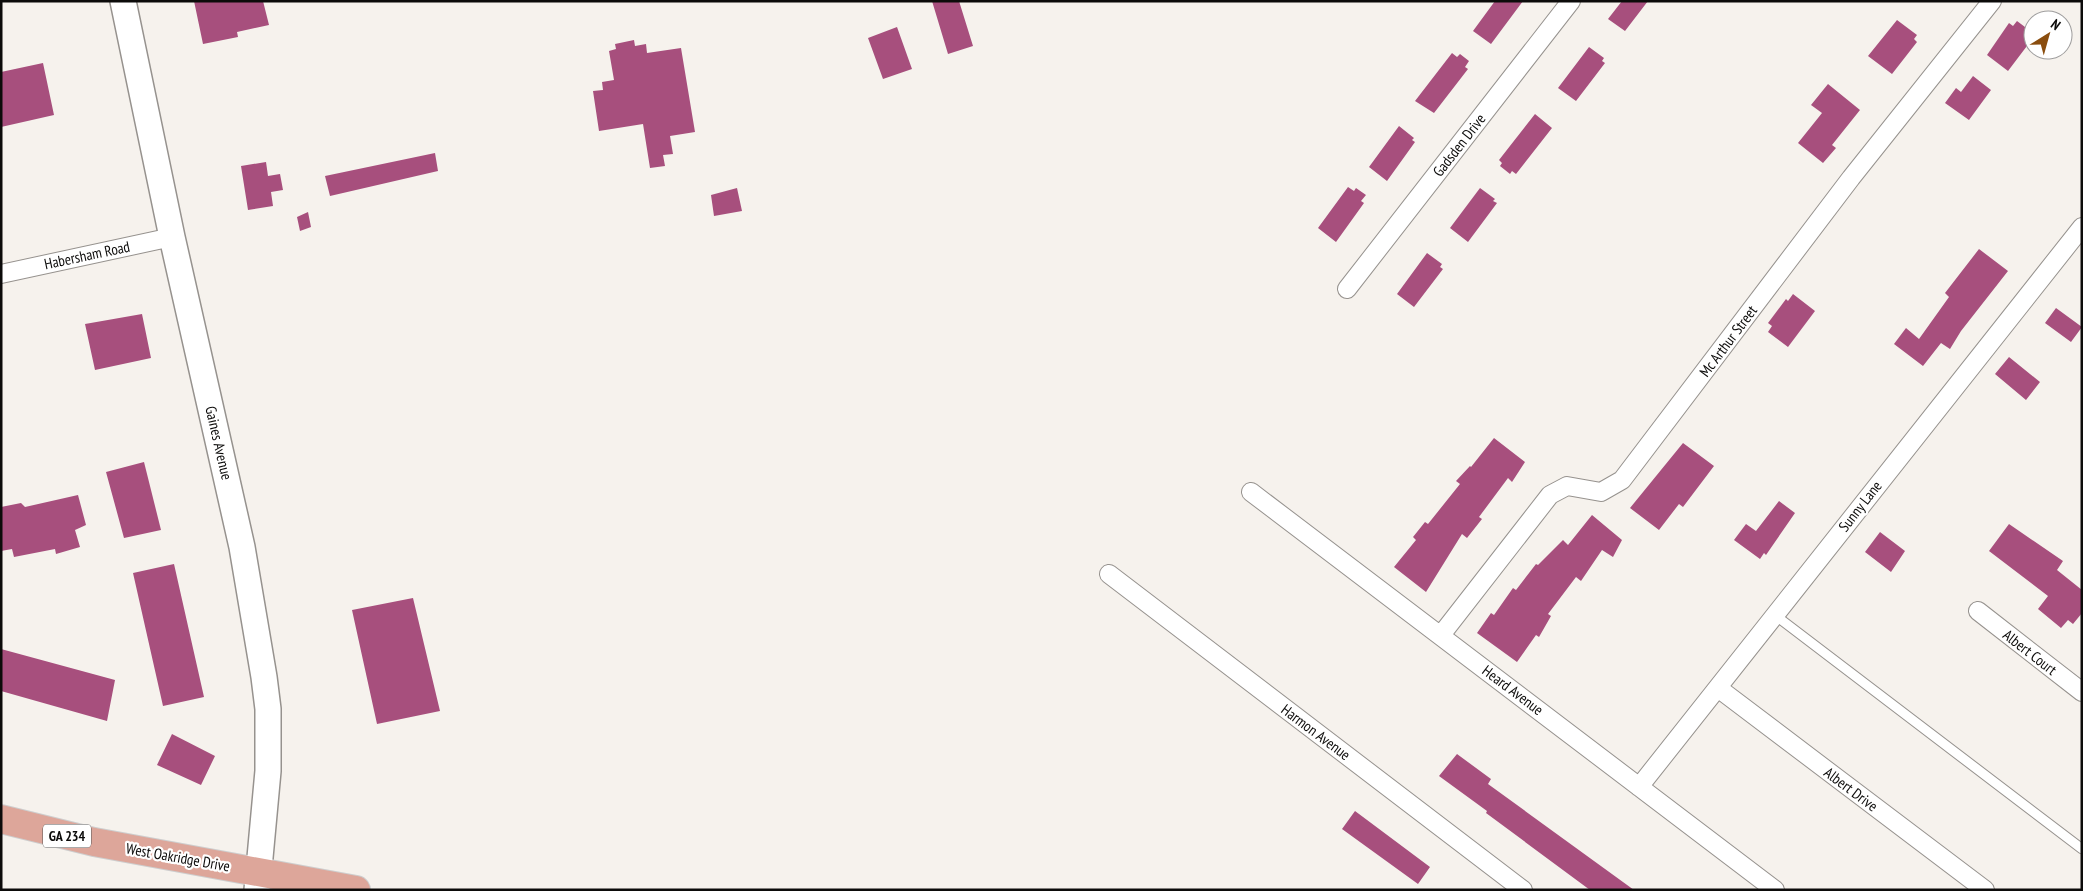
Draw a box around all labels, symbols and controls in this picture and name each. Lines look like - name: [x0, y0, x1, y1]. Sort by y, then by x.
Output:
- north arrow: [2023, 10, 2073, 60]
- text: N: [2047, 15, 2064, 34]
- street label: Gadsden Drive: [1429, 110, 1489, 180]
- street label: Habersham Road: [42, 237, 132, 273]
- street label: Mc Arthur Street: [1695, 302, 1761, 380]
- street label: Gaines Avenue: [201, 404, 237, 482]
- street label: Sunny Lane: [1834, 477, 1886, 535]
- street label: Albert Court: [1999, 625, 2061, 679]
- street label: Heard Avenue: [1479, 661, 1547, 719]
- street label: Harmon Avenue: [1278, 700, 1354, 764]
- street label: Albert Drive: [1820, 763, 1882, 815]
- road number: GA 234: [43, 824, 91, 848]
- street label: West Oakridge Drive: [125, 839, 231, 875]

